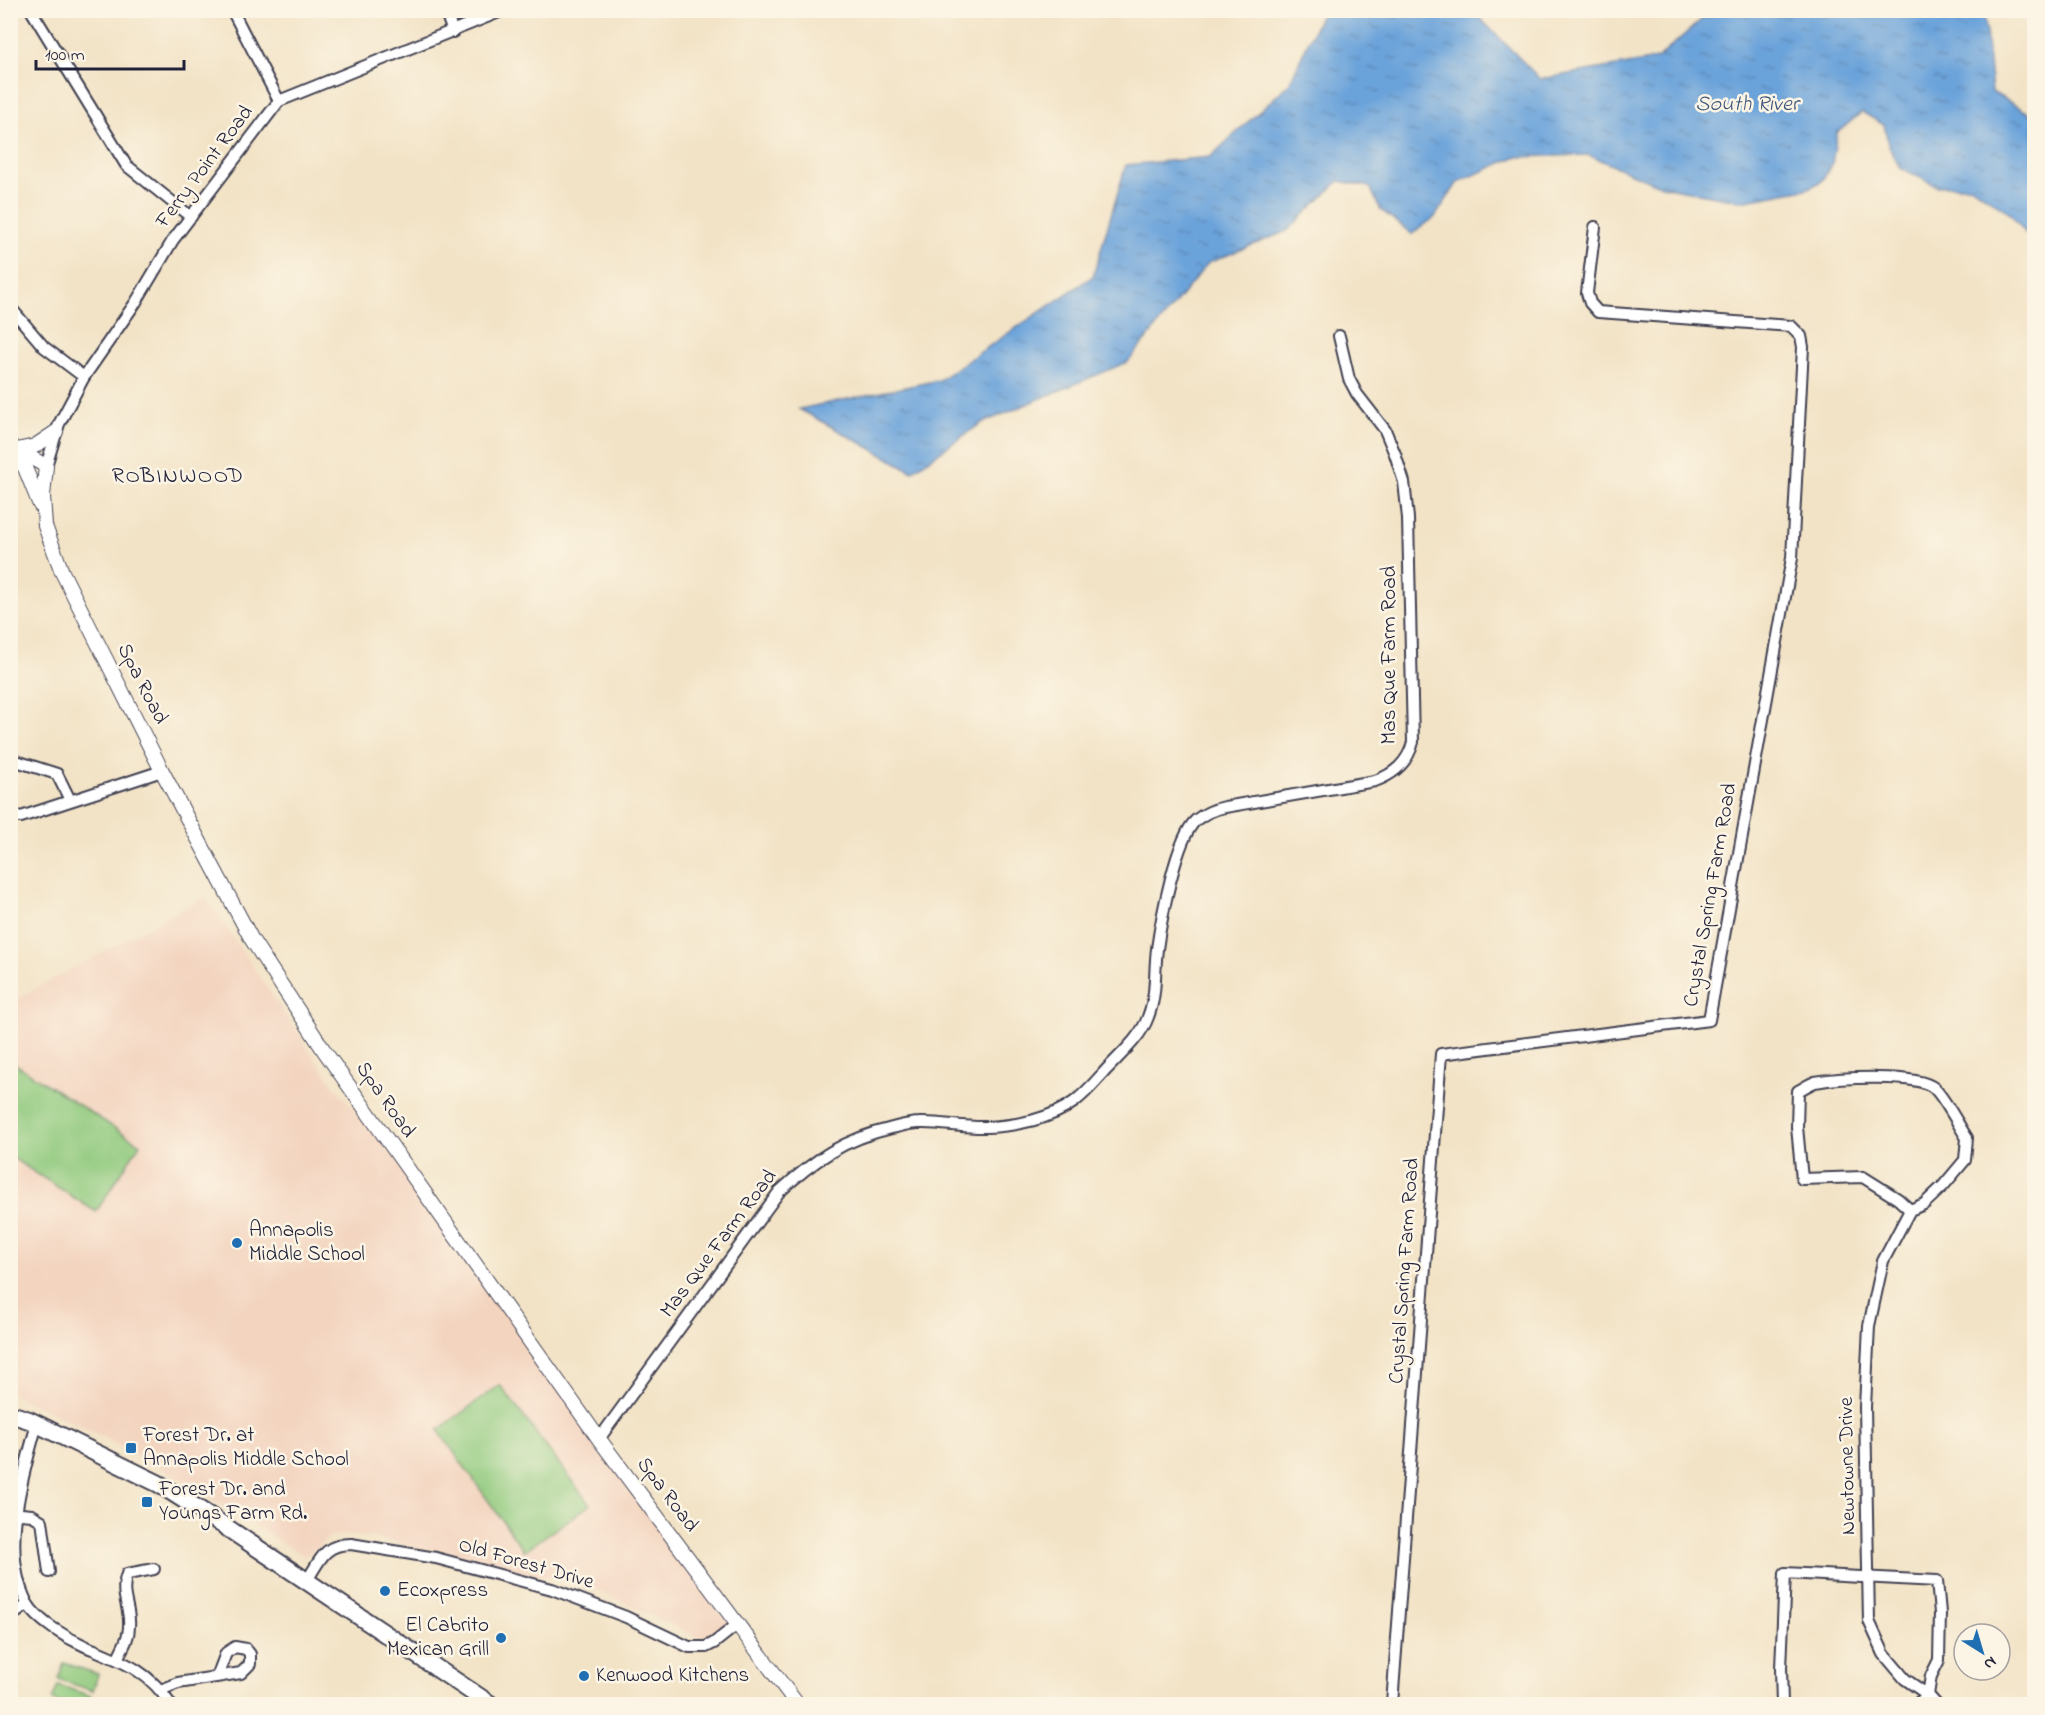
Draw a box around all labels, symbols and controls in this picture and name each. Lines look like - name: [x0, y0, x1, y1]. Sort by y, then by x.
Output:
- scale bar: [36, 33, 184, 71]
- text: 100 m: [45, 43, 85, 69]
- water label: South River: [1695, 89, 1802, 121]
- street label: Ferry Point Road: [148, 99, 263, 237]
- district label: ROBINWOOD: [112, 461, 244, 493]
- street label: Mas Que Farm Road: [1375, 565, 1405, 744]
- street label: Spa Road: [109, 638, 175, 730]
- street label: Crystal Spring Farm Road: [1677, 781, 1747, 1009]
- street label: Spa Road: [348, 1056, 422, 1144]
- street label: Crystal Spring Farm Road: [1382, 1157, 1430, 1385]
- street label: Mas Que Farm Road: [653, 1163, 785, 1324]
- place label: Annapolis Middle School: [249, 1216, 365, 1270]
- marker: Annapolis Middle School: [230, 1236, 244, 1250]
- street label: Newtowne Drive: [1832, 1396, 1864, 1535]
- place label: Forest Dr. at Annapolis Middle School: [142, 1421, 349, 1475]
- marker: Forest Dr. at Annapolis Middle School: [124, 1441, 138, 1455]
- street label: Spa Road: [629, 1451, 705, 1539]
- place label: Forest Dr. and Youngs Farm Rd.: [158, 1475, 307, 1531]
- marker: Forest Dr. and Youngs Farm Rd.: [140, 1495, 154, 1509]
- street label: Old Forest Drive: [455, 1530, 598, 1598]
- place label: Ecoxpress: [397, 1576, 488, 1606]
- marker: Ecoxpress: [378, 1584, 392, 1598]
- place label: El Cabrito Mexican Grill: [387, 1611, 489, 1665]
- north arrow: [1952, 1622, 2012, 1682]
- marker: El Cabrito Mexican Grill: [494, 1631, 508, 1645]
- text: N: [1978, 1650, 2001, 1675]
- place label: Kenwood Kitchens: [596, 1661, 749, 1691]
- marker: Kenwood Kitchens: [577, 1669, 591, 1683]

